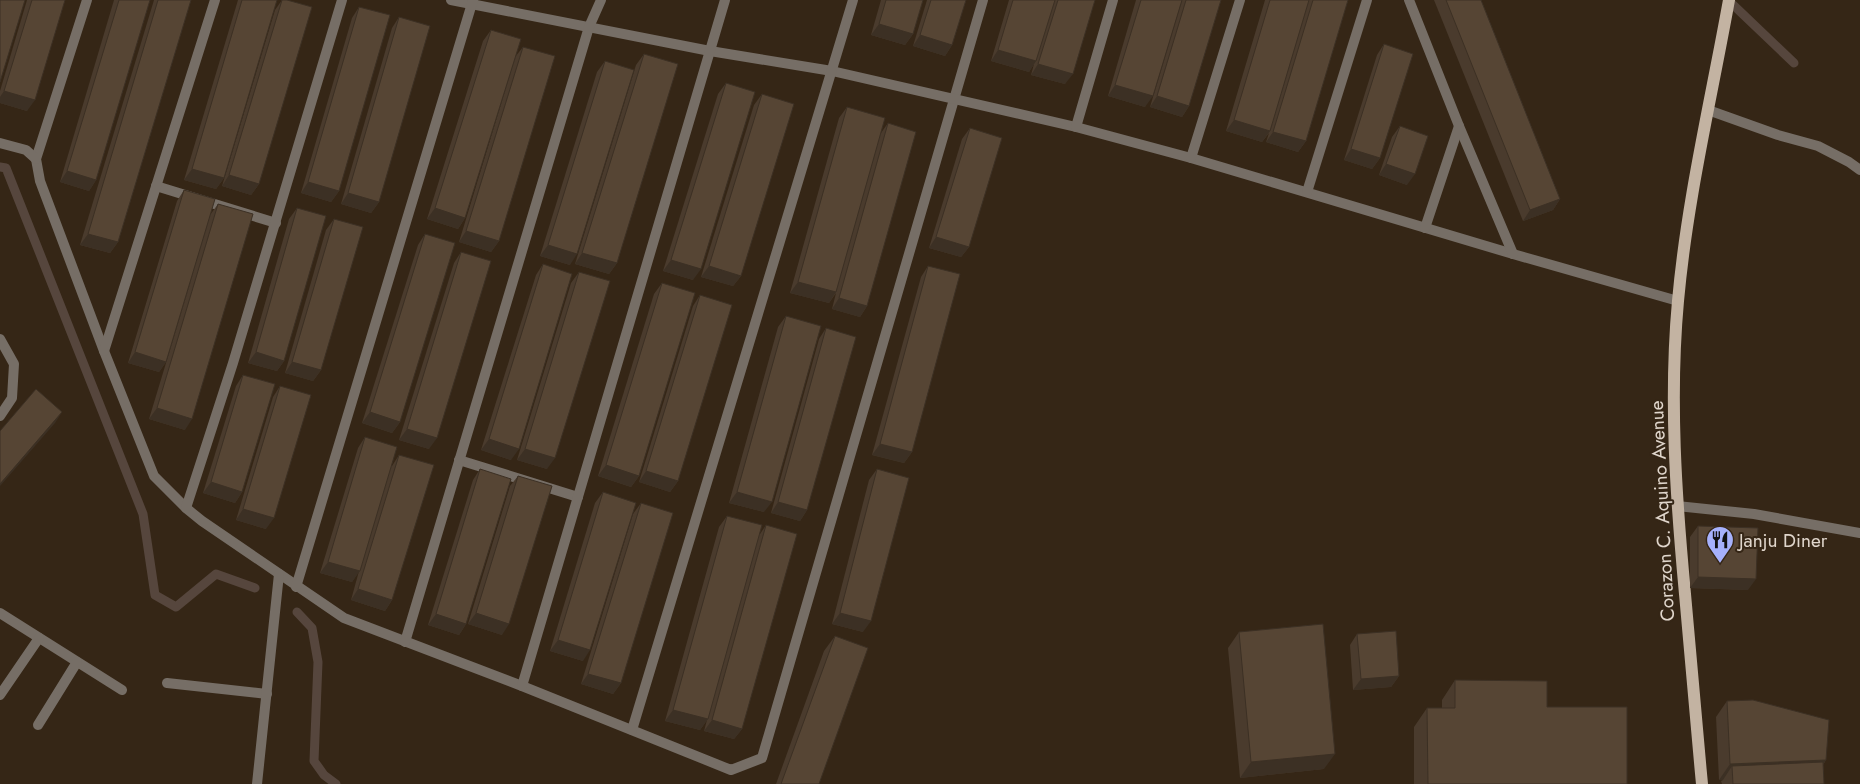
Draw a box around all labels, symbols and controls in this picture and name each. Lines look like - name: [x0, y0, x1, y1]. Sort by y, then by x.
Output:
- street label: Corazon C. Aquino Avenue: [1643, 400, 1681, 622]
- restaurant icon: Janju Diner: [1705, 525, 1735, 564]
- place label: Janju Diner: [1736, 527, 1828, 554]

